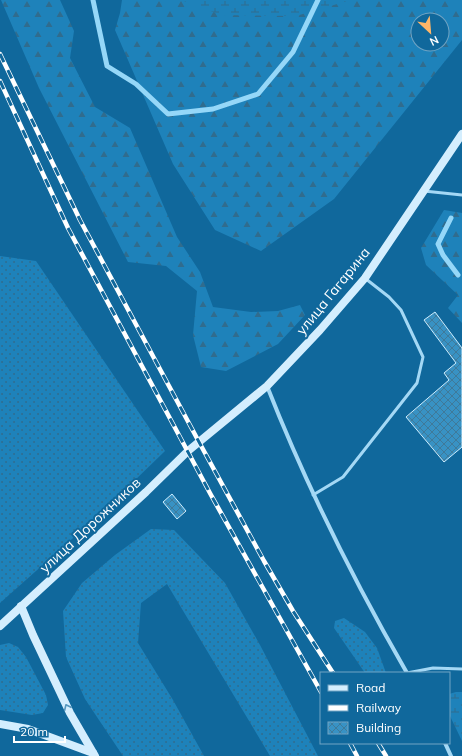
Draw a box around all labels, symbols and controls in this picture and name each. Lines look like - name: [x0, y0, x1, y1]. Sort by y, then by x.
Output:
- north arrow: [410, 12, 450, 52]
- text: N: [428, 33, 441, 49]
- street label: улица Гагарина: [292, 244, 374, 338]
- street label: улица Дорожников: [36, 473, 145, 577]
- legend: [320, 672, 450, 744]
- text: Road: [356, 680, 385, 695]
- text: Railway: [356, 700, 402, 715]
- one-way arrow: [64, 703, 72, 711]
- scale bar: [14, 718, 65, 744]
- text: Building: [356, 720, 401, 735]
- text: 20 m: [20, 724, 48, 739]

